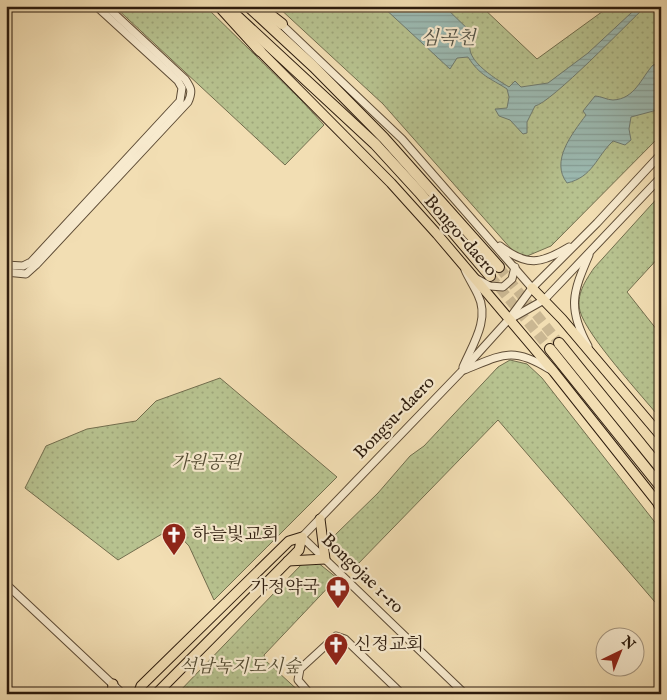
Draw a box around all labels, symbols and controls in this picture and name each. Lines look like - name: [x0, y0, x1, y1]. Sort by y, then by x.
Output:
- water label: 심곡천: [420, 27, 477, 51]
- street label: Bongo-daero: [418, 190, 502, 282]
- street label: Bongsu-daero: [350, 371, 441, 464]
- park label: 가원공원: [171, 452, 242, 475]
- church icon: 하늘빛교회: [161, 522, 187, 556]
- place label: 하늘빛교회: [192, 524, 279, 547]
- street label: Bongojae 1-ro: [316, 529, 408, 619]
- pharmacy icon: 가정약국: [325, 575, 351, 609]
- place label: 가정약국: [250, 577, 320, 600]
- north arrow: [594, 628, 644, 678]
- church icon: 신정교회: [323, 632, 349, 666]
- text: N: [617, 632, 639, 654]
- place label: 신정교회: [354, 634, 424, 657]
- park label: 석남녹지도시숲: [179, 656, 302, 679]

